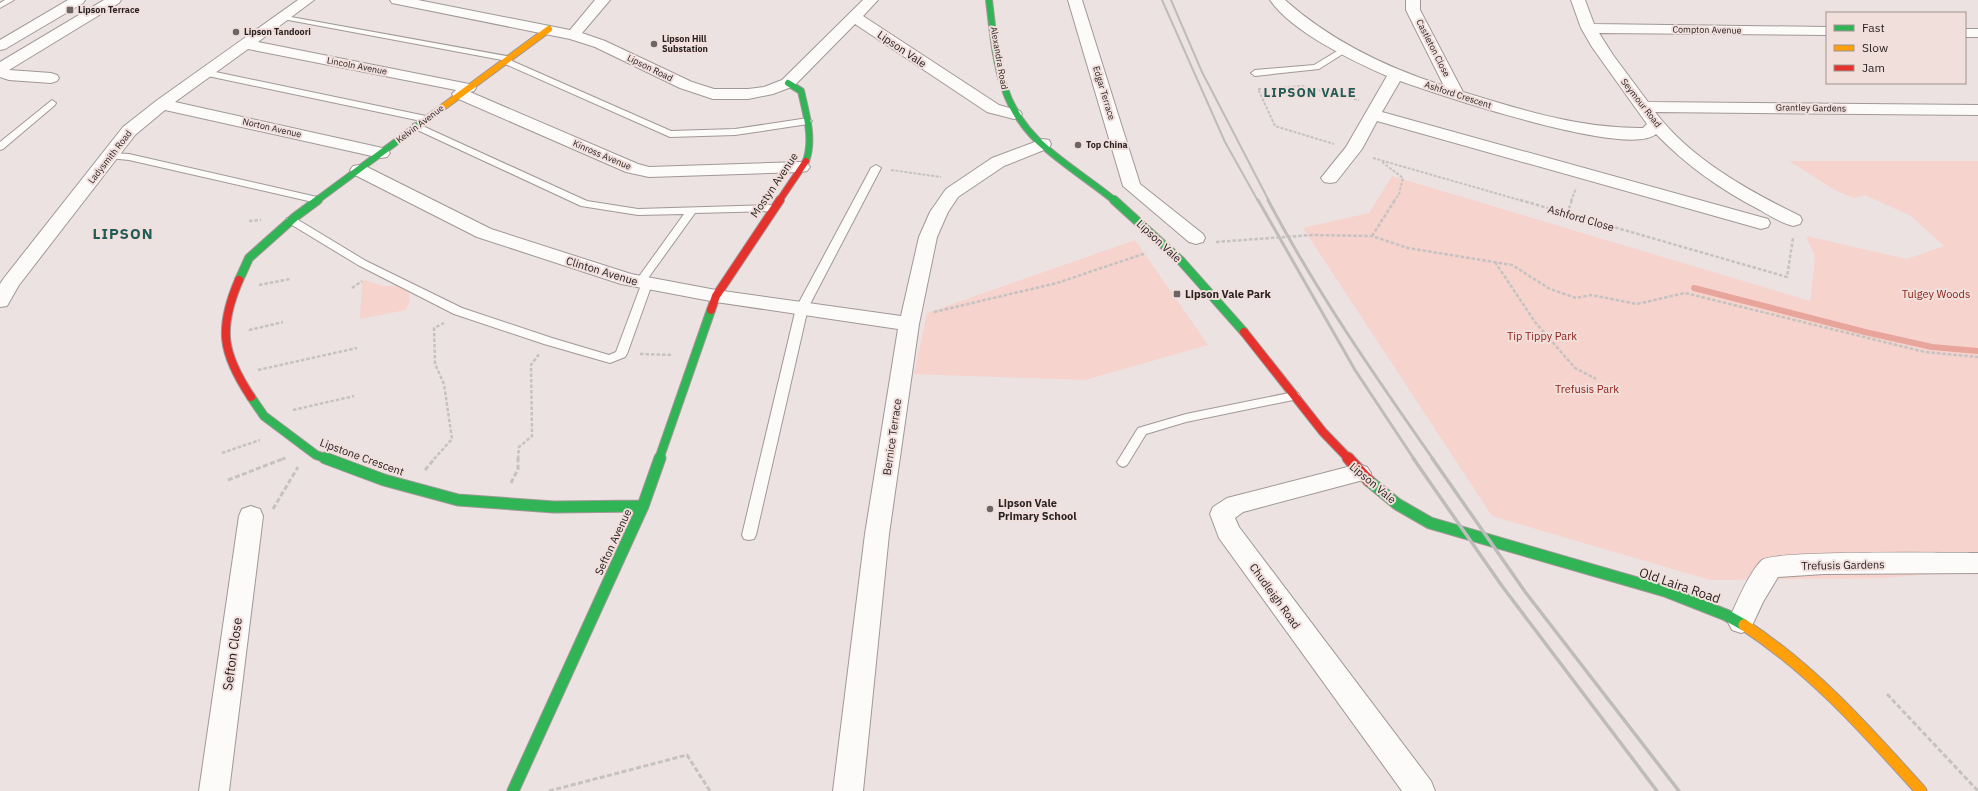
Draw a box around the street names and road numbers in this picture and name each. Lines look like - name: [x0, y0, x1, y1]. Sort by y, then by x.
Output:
- street label: Castleton Close: [1414, 17, 1453, 78]
- street label: Compton Avenue: [1672, 23, 1742, 36]
- street label: Alexandra Road: [989, 26, 1010, 90]
- street label: Lipson Vale: [875, 27, 929, 71]
- street label: Lipson Road: [626, 52, 675, 83]
- street label: Lincoln Avenue: [326, 54, 388, 77]
- street label: Edgar Terrace: [1091, 65, 1118, 121]
- street label: Seymour Road: [1619, 76, 1664, 129]
- street label: Ashford Crescent: [1423, 79, 1493, 111]
- street label: Grantley Gardens: [1776, 101, 1846, 114]
- street label: Kelvin Avenue: [394, 102, 446, 145]
- street label: Norton Avenue: [242, 115, 303, 140]
- street label: Ladysmith Road: [85, 128, 134, 186]
- street label: Kinross Avenue: [571, 137, 633, 172]
- street label: Mostyn Avenue: [747, 150, 801, 220]
- street label: Ashford Close: [1546, 202, 1616, 234]
- street label: Lipson Vale: [1134, 217, 1184, 265]
- street label: Clinton Avenue: [564, 253, 640, 289]
- street label: Bernice Terrace: [880, 398, 904, 476]
- street label: Lipstone Crescent: [318, 435, 406, 479]
- street label: Lipson Vale: [1347, 460, 1399, 506]
- street label: Sefton Avenue: [592, 507, 634, 577]
- street label: Trefusis Gardens: [1801, 557, 1885, 573]
- street label: Chudleigh Road: [1247, 561, 1303, 631]
- street label: Old Laira Road: [1637, 564, 1723, 607]
- street label: Sefton Close: [219, 616, 246, 692]

